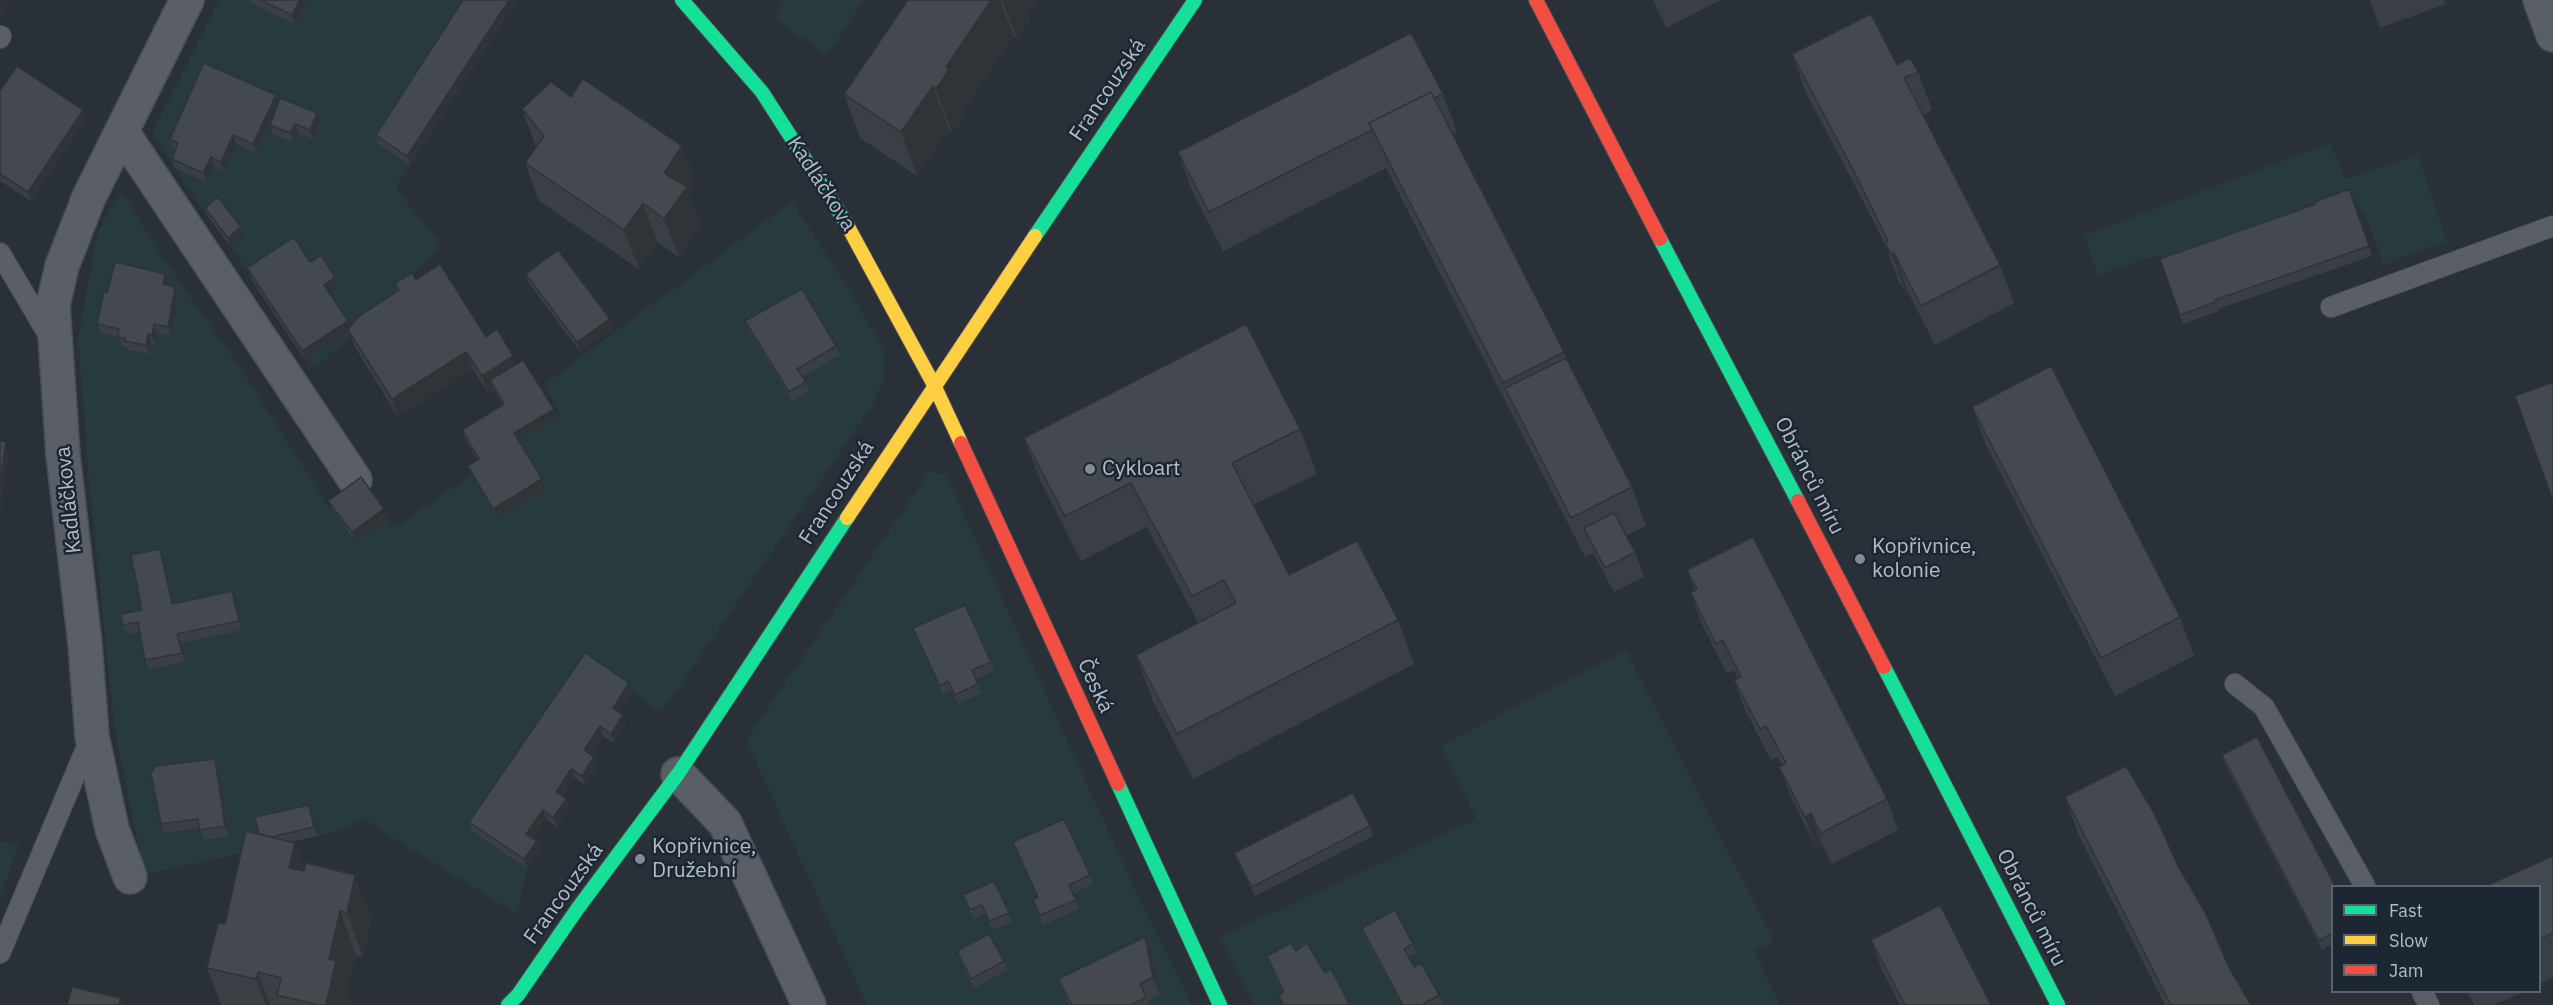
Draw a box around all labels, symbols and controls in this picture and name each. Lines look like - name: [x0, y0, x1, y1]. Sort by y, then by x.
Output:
- street label: Francouzská: [1064, 34, 1152, 146]
- street label: Kadláčkova: [781, 132, 861, 236]
- street label: Obránců míru: [1769, 413, 1849, 539]
- street label: Francouzská: [794, 437, 880, 549]
- street label: Kadláčkova: [51, 445, 87, 555]
- place label: Cykloart: [1102, 456, 1180, 482]
- marker: Cykloart: [1083, 462, 1097, 476]
- place label: Kopřivnice, kolonie: [1872, 534, 1976, 584]
- marker: Kopřivnice, kolonie: [1853, 552, 1867, 566]
- street label: Česká: [1072, 655, 1118, 717]
- place label: Kopřivnice, Družební: [652, 834, 756, 884]
- street label: Francouzská: [519, 839, 609, 949]
- street label: Obránců míru: [1991, 845, 2071, 971]
- marker: Kopřivnice, Družební: [633, 852, 647, 866]
- legend: [2331, 885, 2541, 993]
- text: Fast: [2389, 899, 2423, 922]
- text: Slow: [2389, 929, 2428, 952]
- text: Jam: [2389, 959, 2424, 982]

